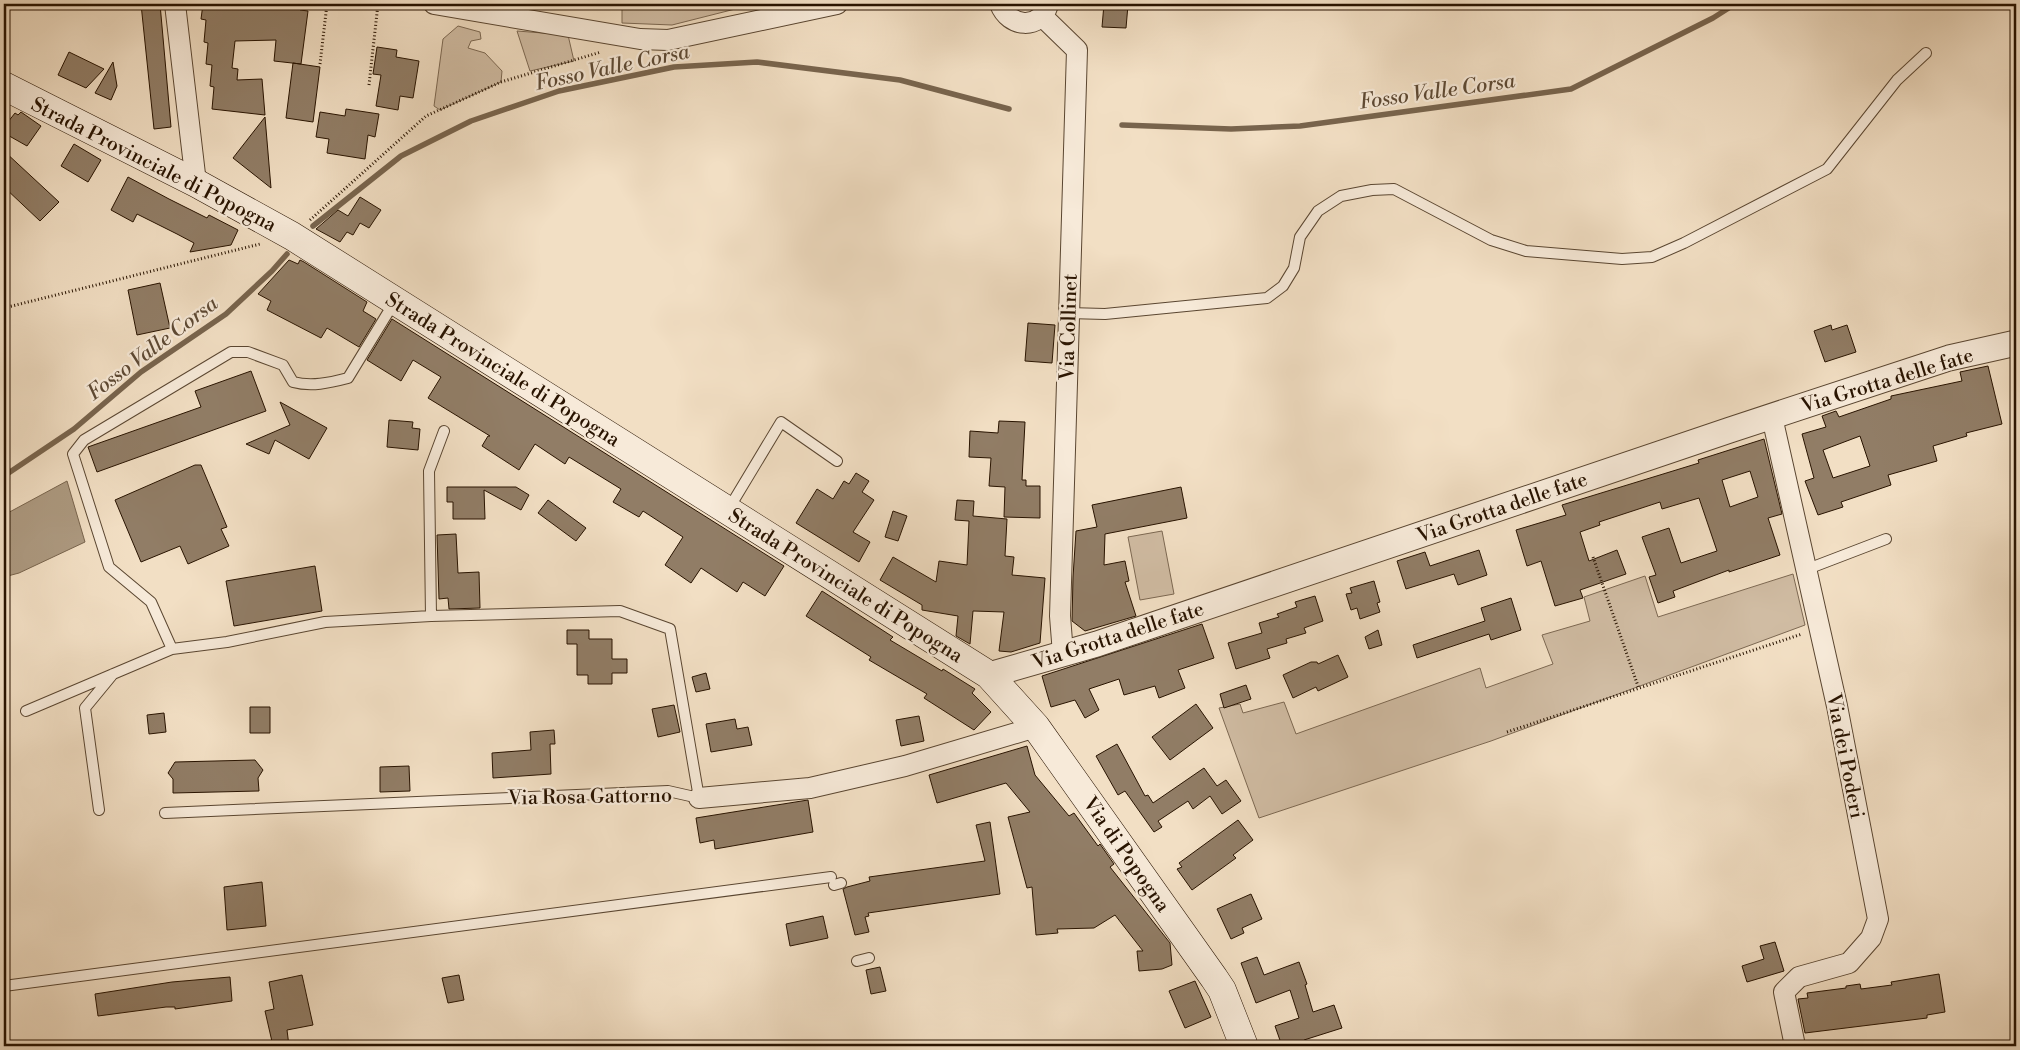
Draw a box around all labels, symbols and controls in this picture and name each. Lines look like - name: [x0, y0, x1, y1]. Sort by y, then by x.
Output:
- water label: Fosso Valle Corsa: [533, 39, 692, 97]
- water label: Fosso Valle Corsa: [1358, 68, 1517, 116]
- street label: Strada Provinciale di Popogna: [26, 92, 281, 239]
- street label: Via Collinet: [1055, 273, 1084, 382]
- street label: Strada Provinciale di Popogna: [380, 288, 625, 453]
- water label: Fosso Valle Corsa: [82, 291, 223, 406]
- street label: Via Grotta delle fate: [1797, 343, 1977, 420]
- street label: Via Grotta delle fate: [1413, 467, 1591, 550]
- street label: Strada Provinciale di Popogna: [723, 504, 968, 669]
- street label: Via Grotta delle fate: [1029, 597, 1207, 676]
- street label: Via dei Poderi: [1820, 691, 1869, 821]
- street label: Via Rosa Gattorno: [507, 784, 672, 811]
- street label: Via di Popogna: [1076, 792, 1175, 918]

